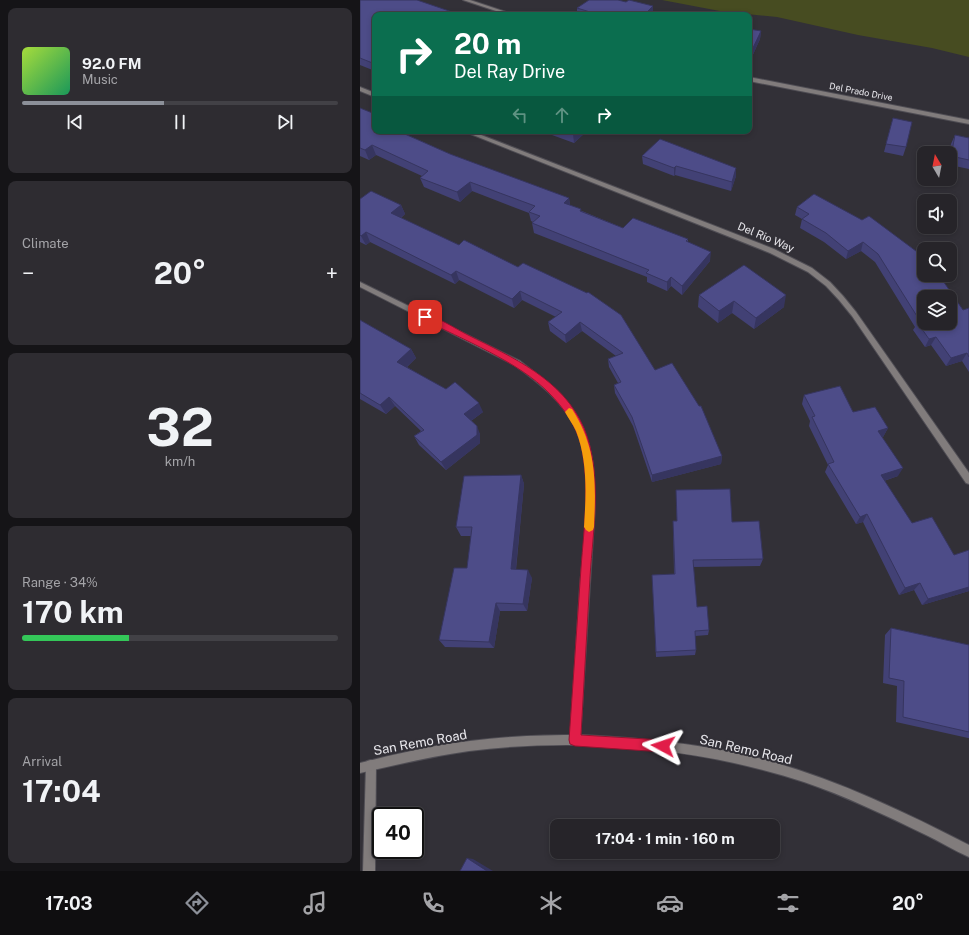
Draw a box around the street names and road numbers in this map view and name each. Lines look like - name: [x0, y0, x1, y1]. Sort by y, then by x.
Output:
- street label: Del Prado Drive: [828, 80, 894, 103]
- street label: Del Rio Way: [736, 220, 796, 254]
- street label: San Remo Road: [372, 727, 468, 758]
- street label: San Remo Road: [698, 732, 794, 767]

